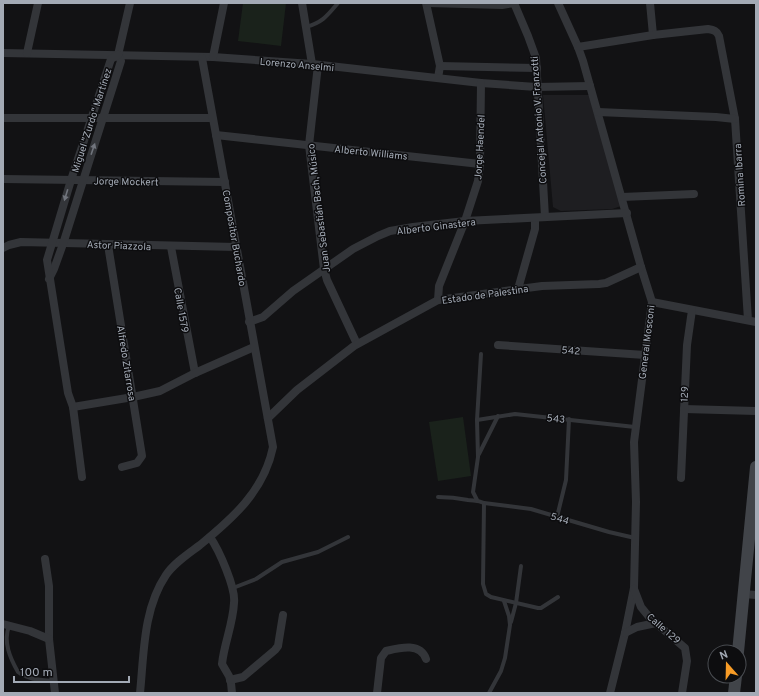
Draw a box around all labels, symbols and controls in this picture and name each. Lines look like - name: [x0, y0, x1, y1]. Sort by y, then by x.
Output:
- street label: Lorenzo Anselmi: [259, 56, 334, 75]
- street label: Concejal Antonio V. Franzotti: [529, 56, 550, 184]
- street label: Miguel "Zurdo" Martínez: [69, 67, 115, 174]
- street label: Jorge Haendel: [472, 114, 489, 180]
- street label: Juan Sebastián Bach, Músico: [305, 142, 334, 273]
- one-way arrow: [90, 143, 96, 155]
- street label: Alberto Williams: [334, 143, 408, 164]
- street label: Romina Ibarra: [732, 143, 749, 207]
- street label: Jorge Mockert: [93, 175, 159, 190]
- one-way arrow: [63, 189, 69, 201]
- street label: Compositor Buchardo: [219, 189, 248, 288]
- street label: Alberto Ginastera: [396, 216, 476, 239]
- street label: Astor Piazzola: [87, 239, 151, 254]
- street label: Estado de Palestina: [441, 283, 529, 308]
- street label: Calle 1579: [170, 287, 191, 334]
- street label: General Mosconi: [637, 304, 658, 380]
- street label: Alfredo Zitarrosa: [113, 324, 138, 402]
- street label: 542: [561, 344, 581, 359]
- street label: 129: [679, 386, 692, 402]
- street label: 543: [546, 412, 566, 427]
- street label: 544: [549, 510, 570, 528]
- street label: Calle 129: [643, 611, 683, 647]
- north arrow: [707, 644, 747, 684]
- text: N: [718, 648, 730, 663]
- scale bar: [14, 658, 129, 684]
- text: 100 m: [20, 665, 53, 681]

